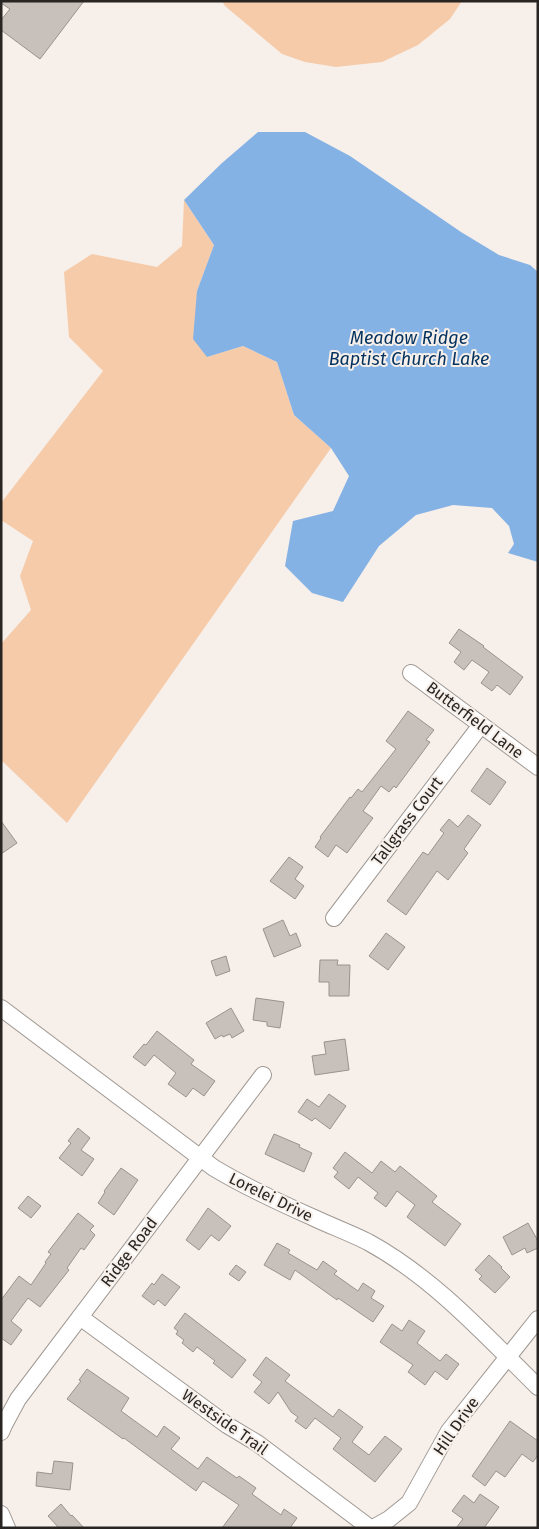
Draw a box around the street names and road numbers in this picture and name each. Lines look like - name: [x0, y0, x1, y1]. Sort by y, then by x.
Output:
- street label: Butterfield Lane: [423, 677, 527, 763]
- street label: Tallgrass Court: [367, 773, 447, 869]
- street label: Lorelei Drive: [226, 1169, 316, 1225]
- street label: Ridge Road: [97, 1214, 161, 1290]
- street label: Westside Trail: [178, 1385, 272, 1459]
- street label: Hill Drive: [429, 1393, 483, 1459]

